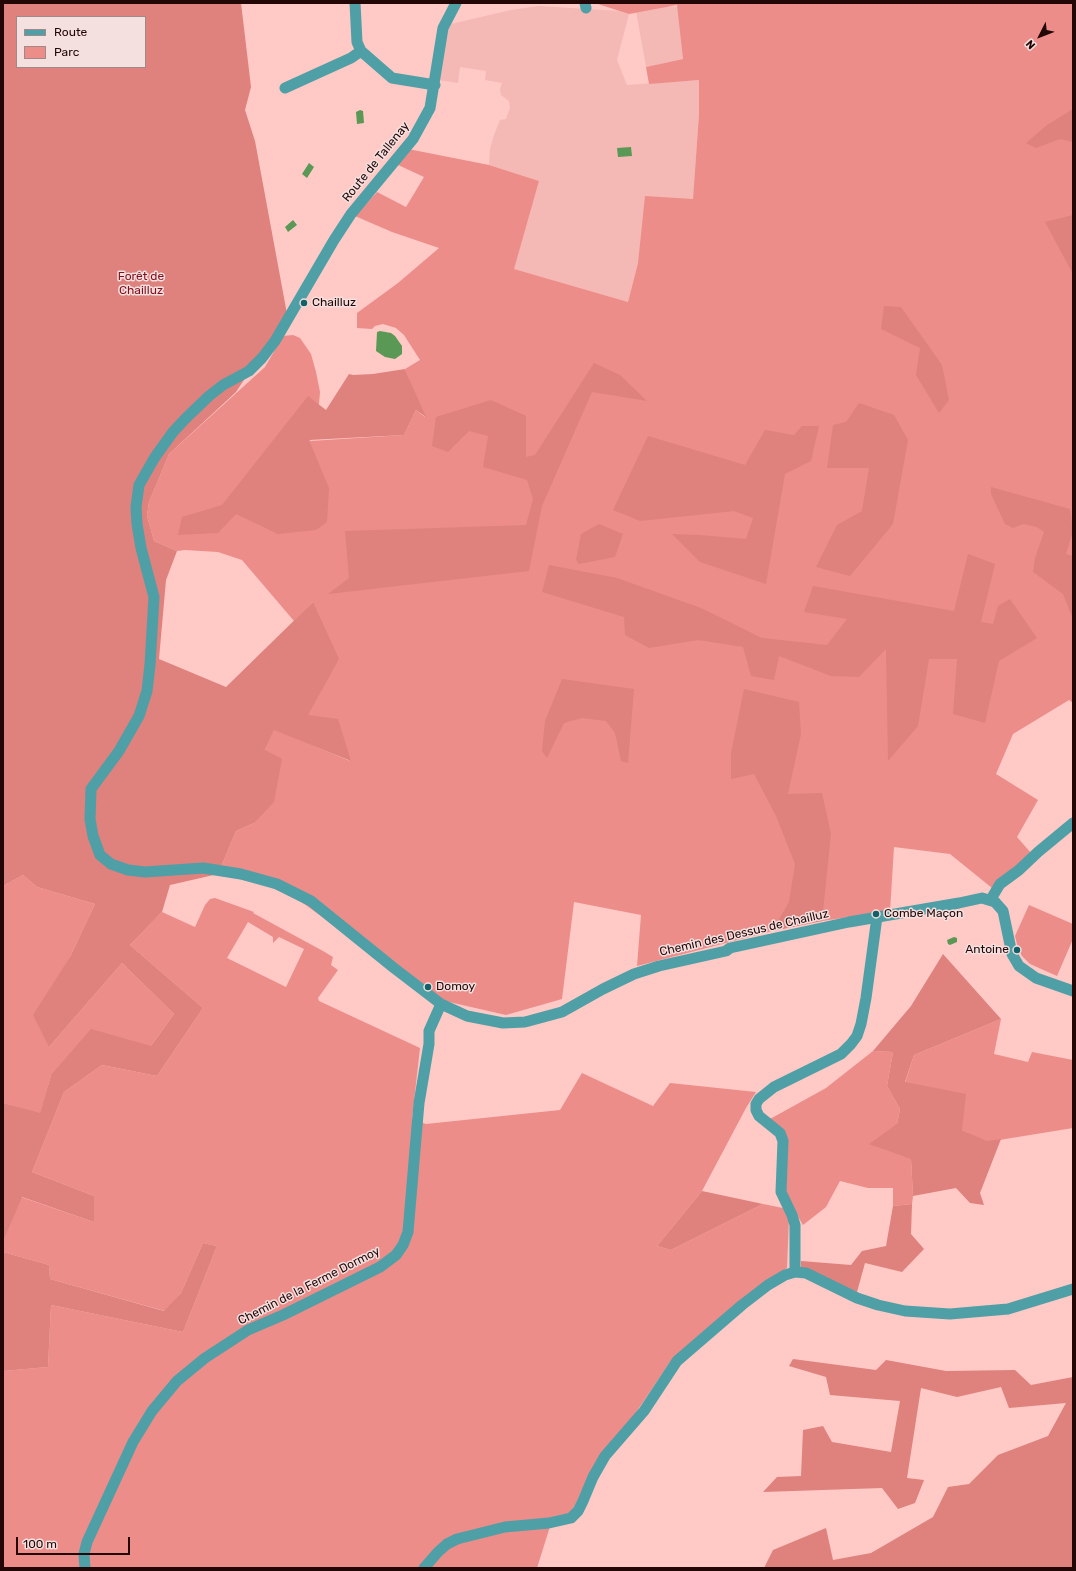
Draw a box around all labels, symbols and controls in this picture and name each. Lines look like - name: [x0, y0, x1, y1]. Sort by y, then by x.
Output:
- legend: [16, 16, 146, 68]
- north arrow: [1020, 16, 1060, 56]
- text: Route: [54, 25, 87, 39]
- text: N: [1023, 37, 1038, 52]
- text: Parc: [54, 45, 79, 59]
- street label: Route de Tallenay: [339, 119, 413, 205]
- park label: Forêt de Chailluz: [118, 270, 164, 298]
- place label: Chailluz: [312, 296, 356, 310]
- marker: Chailluz: [299, 298, 309, 308]
- street label: Chemin des Dessus de Chailluz: [658, 907, 830, 959]
- place label: Combe Maçon: [884, 907, 963, 921]
- marker: Combe Maçon: [871, 909, 881, 919]
- place label: Antoine: [965, 943, 1009, 957]
- marker: Antoine: [1012, 945, 1022, 955]
- place label: Domoy: [436, 980, 475, 994]
- marker: Domoy: [423, 982, 433, 992]
- street label: Chemin de la Ferme Dormoy: [236, 1244, 382, 1328]
- scale bar: [18, 1529, 132, 1555]
- text: 100 m: [23, 1537, 57, 1551]

